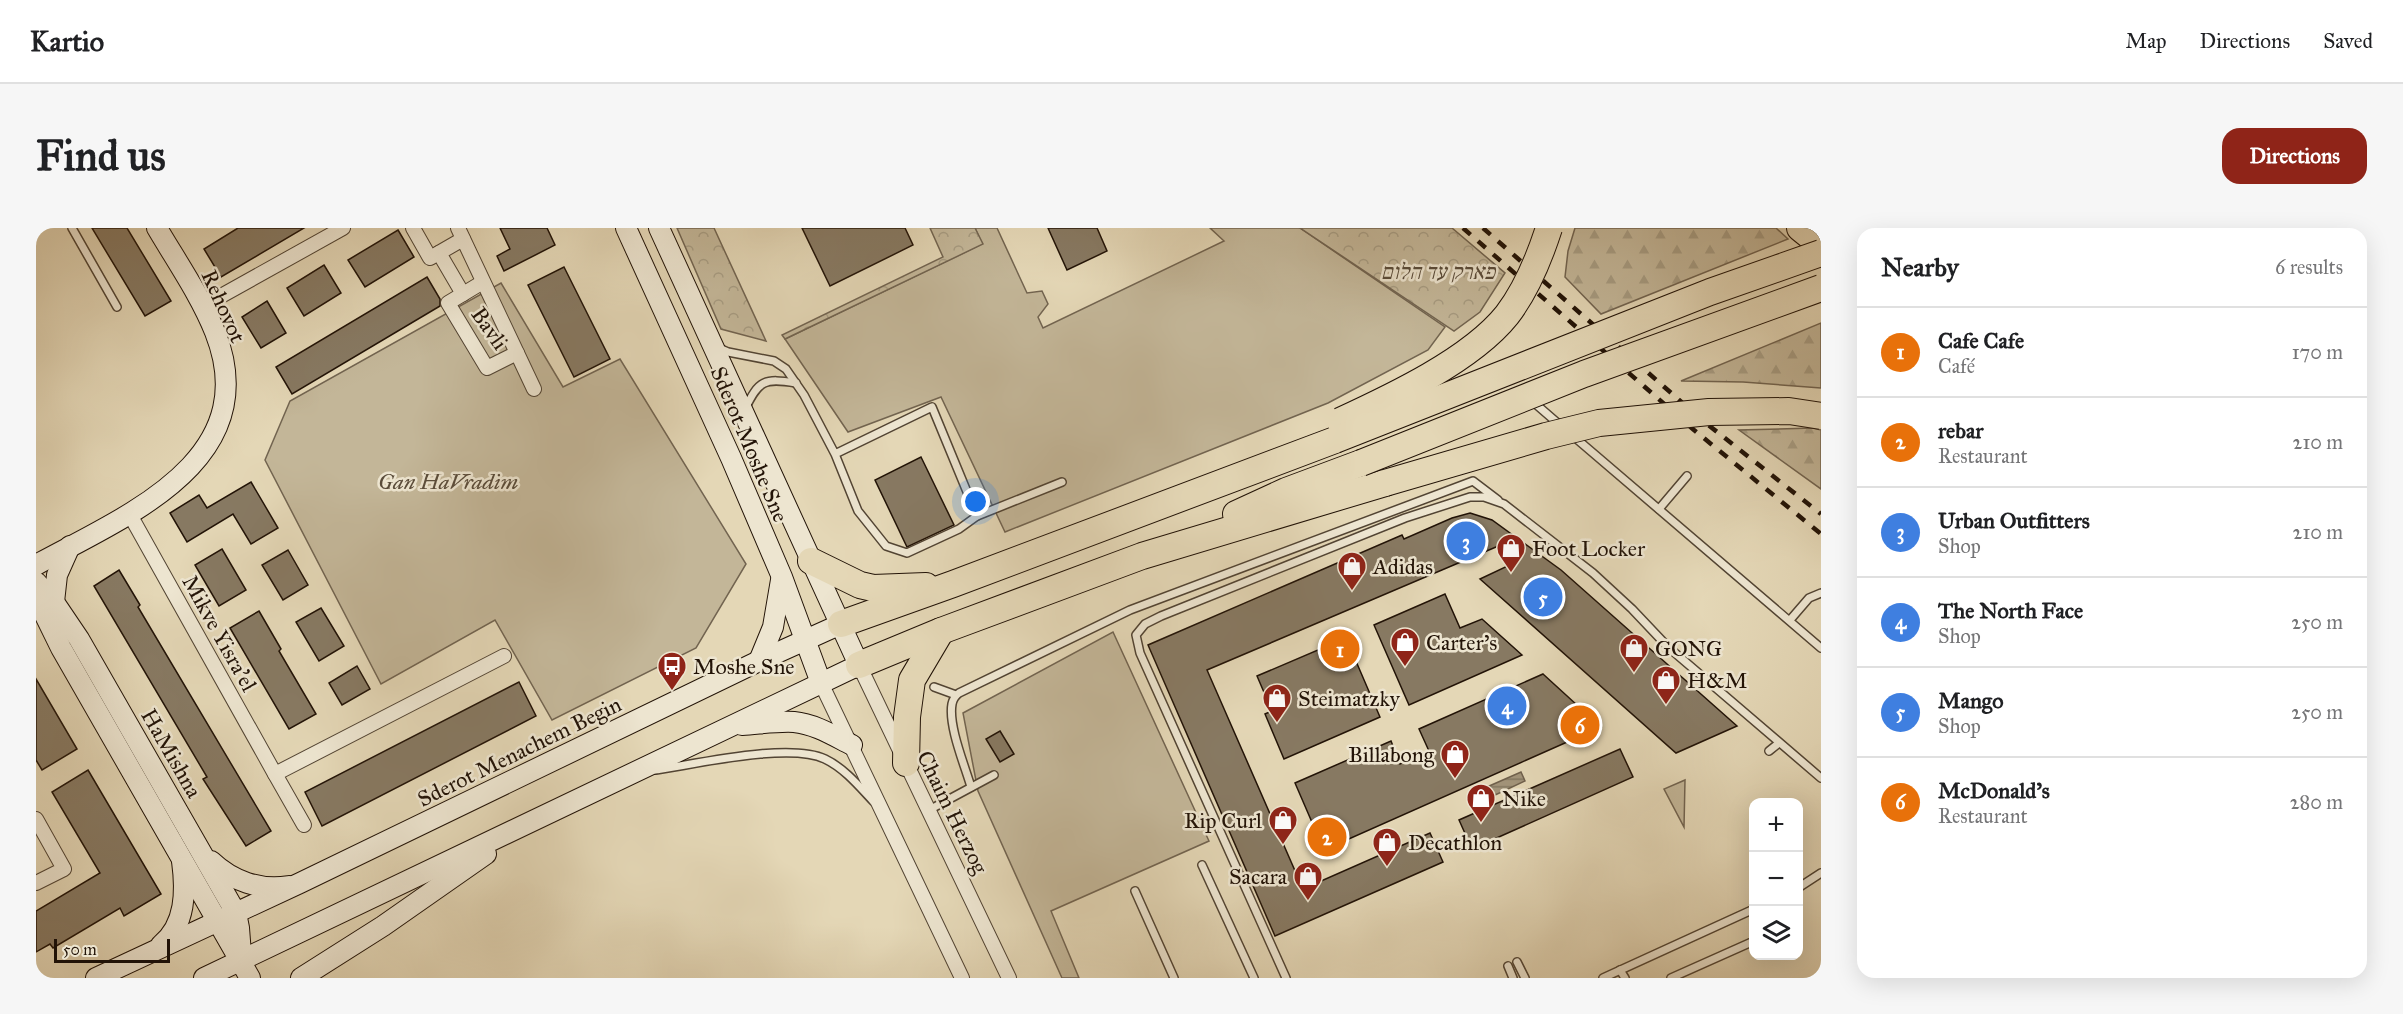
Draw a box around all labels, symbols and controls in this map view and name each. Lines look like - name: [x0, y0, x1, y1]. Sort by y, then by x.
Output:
- text: Kartio: [30, 24, 104, 59]
- text: Map: [2126, 28, 2167, 54]
- text: Directions: [2200, 28, 2290, 54]
- text: Saved: [2323, 28, 2373, 54]
- button: Directions: [2222, 128, 2367, 184]
- text: Find us: [36, 130, 166, 182]
- text: Nearby: [1881, 251, 1959, 283]
- text: 6 results: [2275, 255, 2343, 279]
- park label: פארק עד הלום: [1381, 258, 1497, 285]
- street label: Rehovot: [196, 265, 252, 347]
- street label: Bavli: [465, 302, 514, 355]
- text: Cafe Cafe: [1938, 327, 2024, 354]
- text: 1: [1897, 340, 1904, 364]
- text: 170 m: [2292, 340, 2343, 364]
- text: Café: [1938, 354, 1975, 378]
- street label: Sderot Moshe Sne: [705, 362, 794, 526]
- text: rebar: [1938, 417, 1983, 444]
- text: 2: [1896, 430, 1905, 454]
- text: 210 m: [2293, 430, 2343, 454]
- text: Restaurant: [1938, 444, 2028, 468]
- park label: Gan HaVradim: [378, 468, 518, 495]
- your location: [961, 487, 990, 516]
- text: Urban Outfitters: [1938, 507, 2090, 534]
- pin: 3: [1446, 518, 1486, 564]
- text: 3: [1897, 520, 1905, 544]
- text: 210 m: [2293, 520, 2343, 544]
- shop icon: Foot Locker: [1495, 532, 1527, 574]
- text: Shop: [1938, 534, 1981, 558]
- place label: Foot Locker: [1532, 535, 1646, 562]
- shop icon: Adidas: [1336, 550, 1368, 592]
- place label: Adidas: [1372, 553, 1433, 580]
- street label: Mikve Yisra'el: [176, 570, 263, 696]
- pin: 5: [1524, 574, 1562, 620]
- text: The North Face: [1938, 597, 2083, 624]
- text: 4: [1895, 610, 1906, 634]
- text: 250 m: [2291, 610, 2343, 634]
- text: Shop: [1938, 624, 1981, 648]
- pin: 1: [1320, 626, 1360, 672]
- shop icon: Carter's: [1389, 626, 1421, 668]
- place label: Carter's: [1426, 629, 1497, 656]
- shop icon: GONG: [1618, 632, 1650, 674]
- place label: GONG: [1655, 635, 1722, 662]
- bus stop icon: Moshe Sne: [656, 650, 688, 692]
- place label: Moshe Sne: [693, 653, 794, 680]
- shop icon: H&M: [1650, 664, 1682, 706]
- place label: H&M: [1687, 667, 1747, 694]
- shop icon: Steimatzky: [1261, 682, 1293, 724]
- pin: 4: [1488, 684, 1526, 728]
- place label: Steimatzky: [1298, 685, 1401, 712]
- text: Mango: [1938, 687, 2003, 714]
- street label: Sderot Menachem Begin: [413, 690, 626, 813]
- text: 5: [1896, 700, 1905, 724]
- text: 250 m: [2291, 700, 2343, 724]
- pin: 6: [1560, 702, 1600, 748]
- street label: HaMishna: [135, 704, 208, 803]
- text: Shop: [1938, 714, 1981, 738]
- shop icon: Billabong: [1439, 738, 1471, 780]
- place label: Billabong: [1348, 741, 1435, 768]
- street label: Chaim Herzog: [911, 746, 994, 879]
- text: McDonald's: [1938, 777, 2050, 804]
- shop icon: Nike: [1465, 782, 1497, 824]
- place label: Nike: [1502, 785, 1546, 812]
- text: 6: [1895, 790, 1906, 814]
- text: 280 m: [2290, 790, 2343, 814]
- map controls: [1749, 798, 1803, 960]
- button: +: [1749, 798, 1803, 852]
- shop icon: Rip Curl: [1267, 804, 1299, 846]
- text: Restaurant: [1938, 804, 2028, 828]
- place label: Rip Curl: [1184, 807, 1262, 834]
- pin: 2: [1308, 814, 1346, 860]
- shop icon: Decathlon: [1371, 826, 1403, 868]
- place label: Decathlon: [1408, 829, 1502, 856]
- button: −: [1749, 852, 1803, 906]
- shop icon: Sacara: [1292, 860, 1324, 902]
- place label: Sacara: [1229, 863, 1288, 890]
- button: layers: [1749, 906, 1803, 960]
- scale bar: [54, 936, 170, 964]
- text: 50 m: [63, 940, 97, 959]

